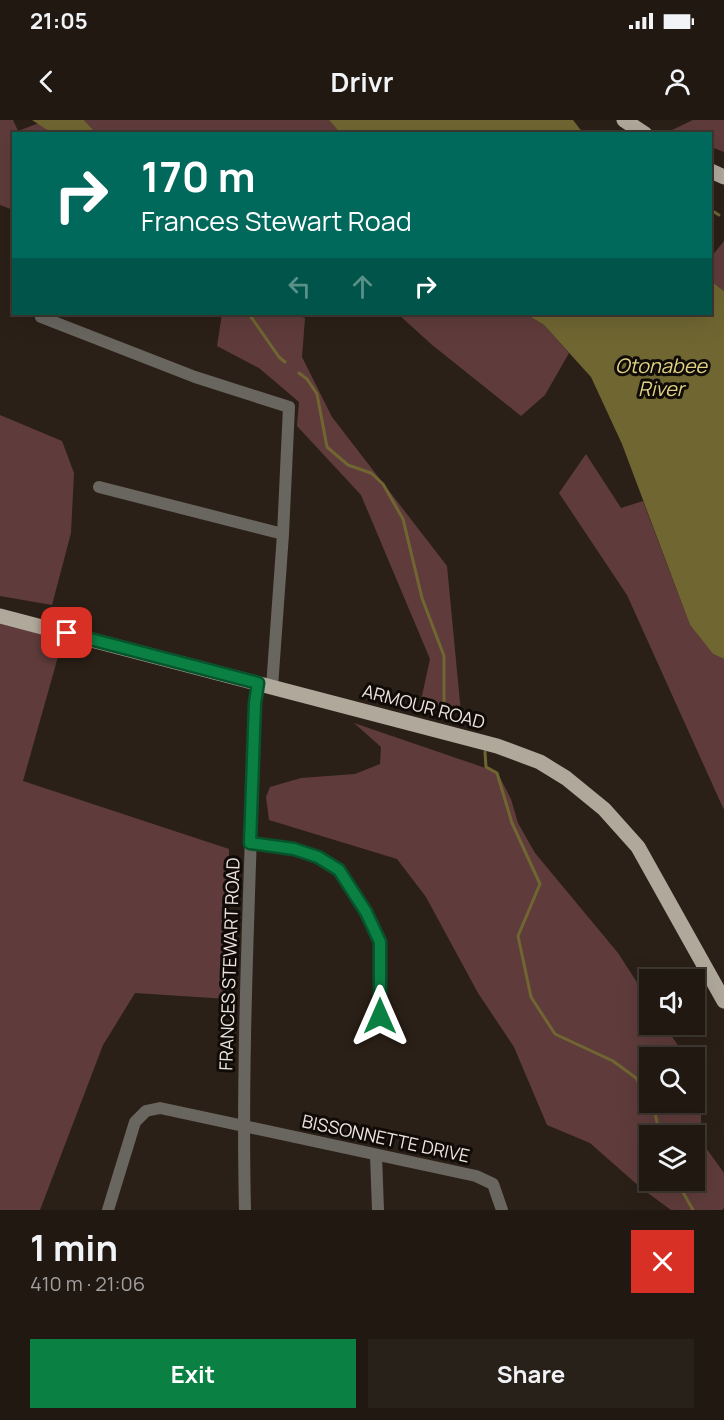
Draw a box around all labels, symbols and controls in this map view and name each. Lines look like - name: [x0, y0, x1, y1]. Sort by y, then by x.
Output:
- text: 21:05: [30, 6, 88, 36]
- text: Drivr: [331, 63, 393, 100]
- icon: back: [30, 65, 63, 98]
- icon: person: [661, 65, 694, 98]
- text: 170 m: [141, 147, 256, 205]
- icon: right: [42, 156, 120, 234]
- text: Frances Stewart Road: [141, 202, 412, 239]
- icon: left: [283, 270, 316, 303]
- icon: ahead: [346, 270, 379, 303]
- icon: right: [409, 270, 442, 303]
- water label: Otonabee River: [615, 352, 708, 402]
- pin: [41, 607, 92, 658]
- icon: arrive: [50, 616, 83, 649]
- street label: ARMOUR ROAD: [360, 678, 488, 734]
- street label: FRANCES STEWART ROAD: [213, 857, 245, 1071]
- map controls: [639, 969, 705, 1191]
- button: sound: [639, 969, 705, 1035]
- position arrow: [348, 984, 412, 1048]
- button: search: [639, 1047, 705, 1113]
- street label: BISSONNETTE DRIVE: [300, 1109, 472, 1167]
- button: layers: [639, 1125, 705, 1191]
- text: 1 min: [30, 1223, 118, 1272]
- button: close: [631, 1230, 694, 1293]
- text: 410 m · 21:06: [30, 1270, 145, 1297]
- button: Exit: [30, 1339, 356, 1408]
- button: Share: [368, 1339, 694, 1408]

